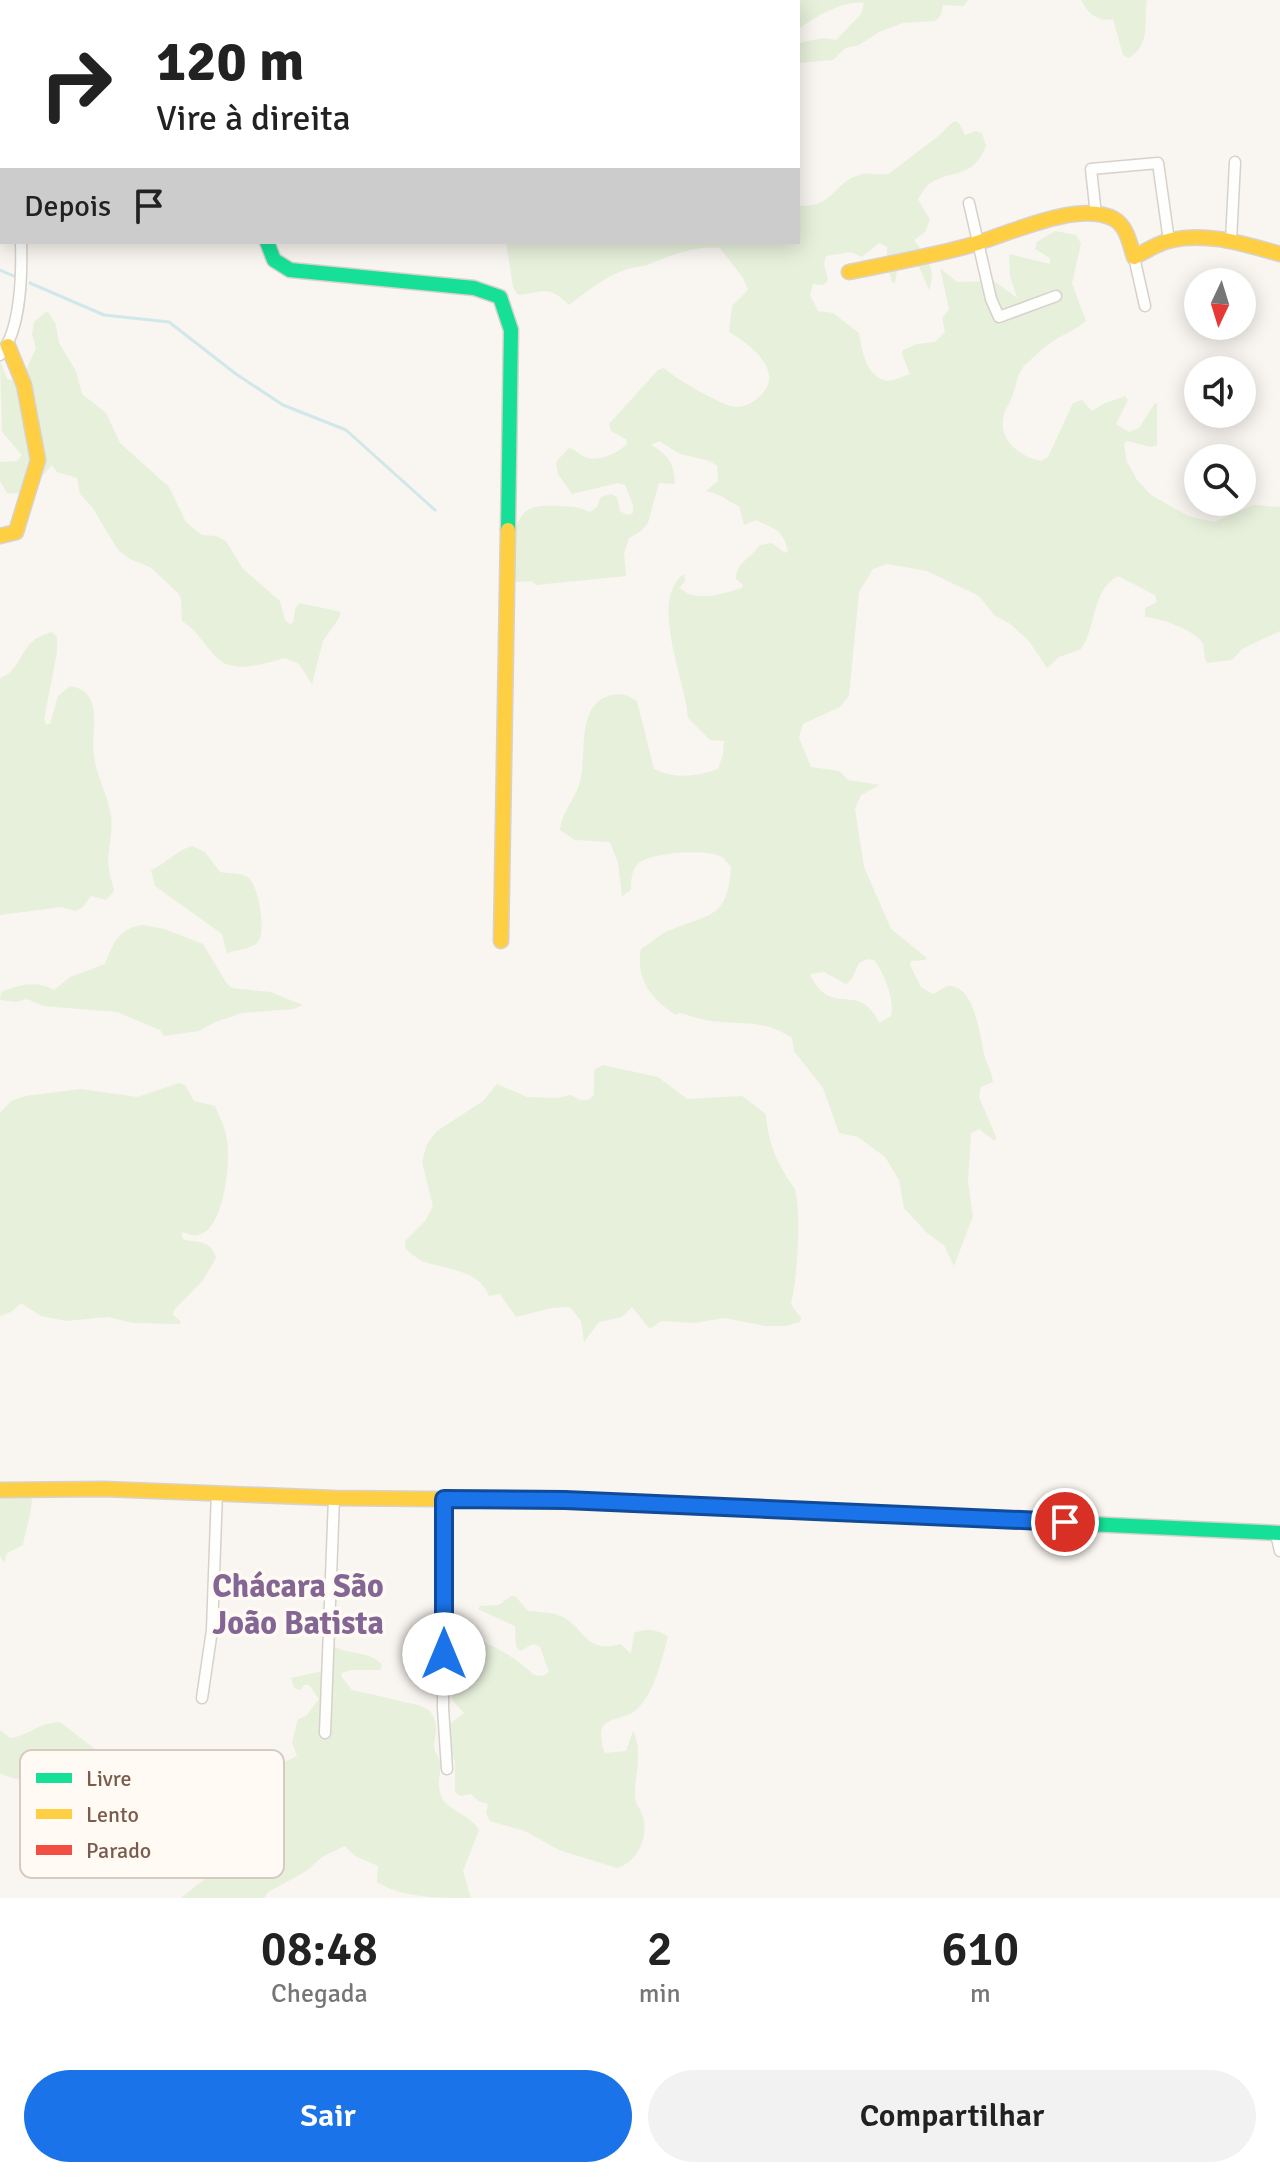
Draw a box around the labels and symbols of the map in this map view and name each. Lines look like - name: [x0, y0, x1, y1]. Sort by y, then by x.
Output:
- north arrow: [1184, 268, 1256, 340]
- pin: [1031, 1488, 1099, 1556]
- district label: Chácara São João Batista: [212, 1567, 384, 1643]
- position arrow: [402, 1612, 486, 1696]
- legend: [20, 1750, 284, 1878]
- text: Livre: [86, 1765, 132, 1792]
- text: Lento: [86, 1801, 139, 1828]
- text: Parado: [86, 1837, 151, 1864]

